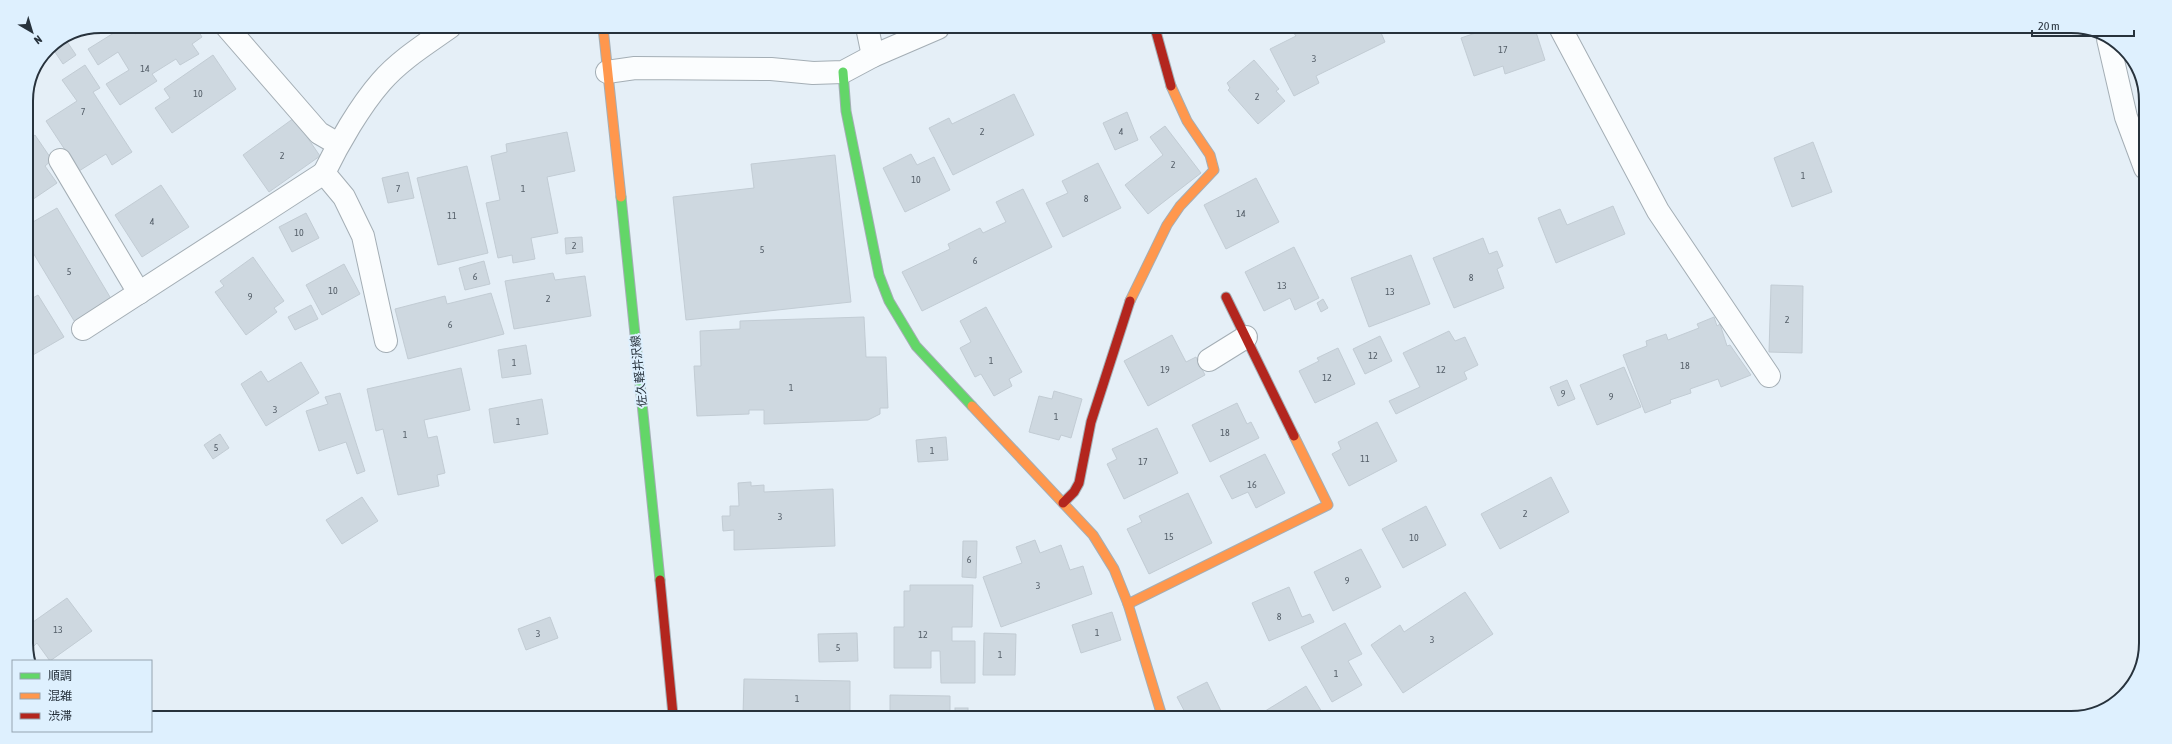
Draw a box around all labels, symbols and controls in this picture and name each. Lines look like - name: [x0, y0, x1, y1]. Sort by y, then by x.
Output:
- north arrow: [12, 12, 52, 52]
- scale bar: [2032, 12, 2134, 38]
- text: 20 m: [2038, 19, 2060, 33]
- text: N: [32, 33, 44, 47]
- house number: 17: [1498, 44, 1508, 55]
- house number: 3: [1312, 53, 1317, 64]
- house number: 14: [140, 63, 150, 74]
- house number: 10: [193, 88, 203, 99]
- house number: 2: [1255, 91, 1260, 102]
- house number: 7: [81, 106, 86, 117]
- house number: 2: [980, 126, 985, 137]
- house number: 4: [1119, 126, 1124, 137]
- house number: 2: [280, 150, 285, 161]
- house number: 2: [1171, 159, 1176, 170]
- house number: 1: [1801, 170, 1806, 181]
- house number: 10: [911, 174, 921, 185]
- house number: 7: [396, 183, 401, 194]
- house number: 1: [521, 183, 526, 194]
- house number: 8: [1084, 193, 1089, 204]
- house number: 14: [1236, 208, 1246, 219]
- house number: 11: [447, 210, 457, 221]
- house number: 4: [150, 216, 155, 227]
- house number: 10: [294, 227, 304, 238]
- house number: 2: [572, 240, 577, 251]
- house number: 5: [760, 244, 765, 255]
- house number: 6: [973, 255, 978, 266]
- house number: 5: [67, 266, 72, 277]
- house number: 6: [473, 271, 478, 282]
- house number: 8: [1469, 272, 1474, 283]
- house number: 13: [1277, 280, 1287, 291]
- house number: 10: [328, 285, 338, 296]
- house number: 13: [1385, 286, 1395, 297]
- house number: 9: [248, 291, 253, 302]
- house number: 2: [546, 293, 551, 304]
- house number: 2: [1785, 314, 1790, 325]
- house number: 6: [448, 319, 453, 330]
- street label: 佐久軽井沢線: [628, 334, 650, 408]
- house number: 12: [1368, 350, 1378, 361]
- house number: 1: [989, 355, 994, 366]
- house number: 1: [512, 357, 517, 368]
- house number: 18: [1680, 360, 1690, 371]
- house number: 19: [1160, 364, 1170, 375]
- house number: 12: [1436, 364, 1446, 375]
- house number: 12: [1322, 372, 1332, 383]
- house number: 1: [789, 382, 794, 393]
- house number: 9: [1561, 388, 1566, 399]
- house number: 9: [1609, 391, 1614, 402]
- house number: 3: [273, 404, 278, 415]
- house number: 1: [1054, 411, 1059, 422]
- house number: 1: [516, 416, 521, 427]
- house number: 18: [1220, 427, 1230, 438]
- house number: 1: [403, 429, 408, 440]
- house number: 5: [214, 442, 219, 453]
- house number: 1: [930, 445, 935, 456]
- house number: 11: [1360, 453, 1370, 464]
- house number: 17: [1138, 456, 1148, 467]
- house number: 16: [1247, 479, 1257, 490]
- house number: 2: [1523, 508, 1528, 519]
- house number: 3: [778, 511, 783, 522]
- house number: 15: [1164, 531, 1174, 542]
- house number: 10: [1409, 532, 1419, 543]
- house number: 6: [967, 554, 972, 565]
- house number: 9: [1345, 575, 1350, 586]
- house number: 3: [1036, 580, 1041, 591]
- house number: 8: [1277, 611, 1282, 622]
- house number: 13: [53, 624, 63, 635]
- house number: 1: [1095, 627, 1100, 638]
- house number: 3: [536, 628, 541, 639]
- house number: 12: [918, 629, 928, 640]
- house number: 3: [1430, 634, 1435, 645]
- house number: 5: [836, 642, 841, 653]
- house number: 1: [998, 649, 1003, 660]
- legend: [12, 660, 152, 732]
- house number: 1: [1334, 668, 1339, 679]
- text: 順調: [48, 669, 72, 683]
- text: 混雑: [48, 689, 72, 703]
- house number: 1: [795, 693, 800, 704]
- text: 渋滞: [48, 709, 72, 723]

